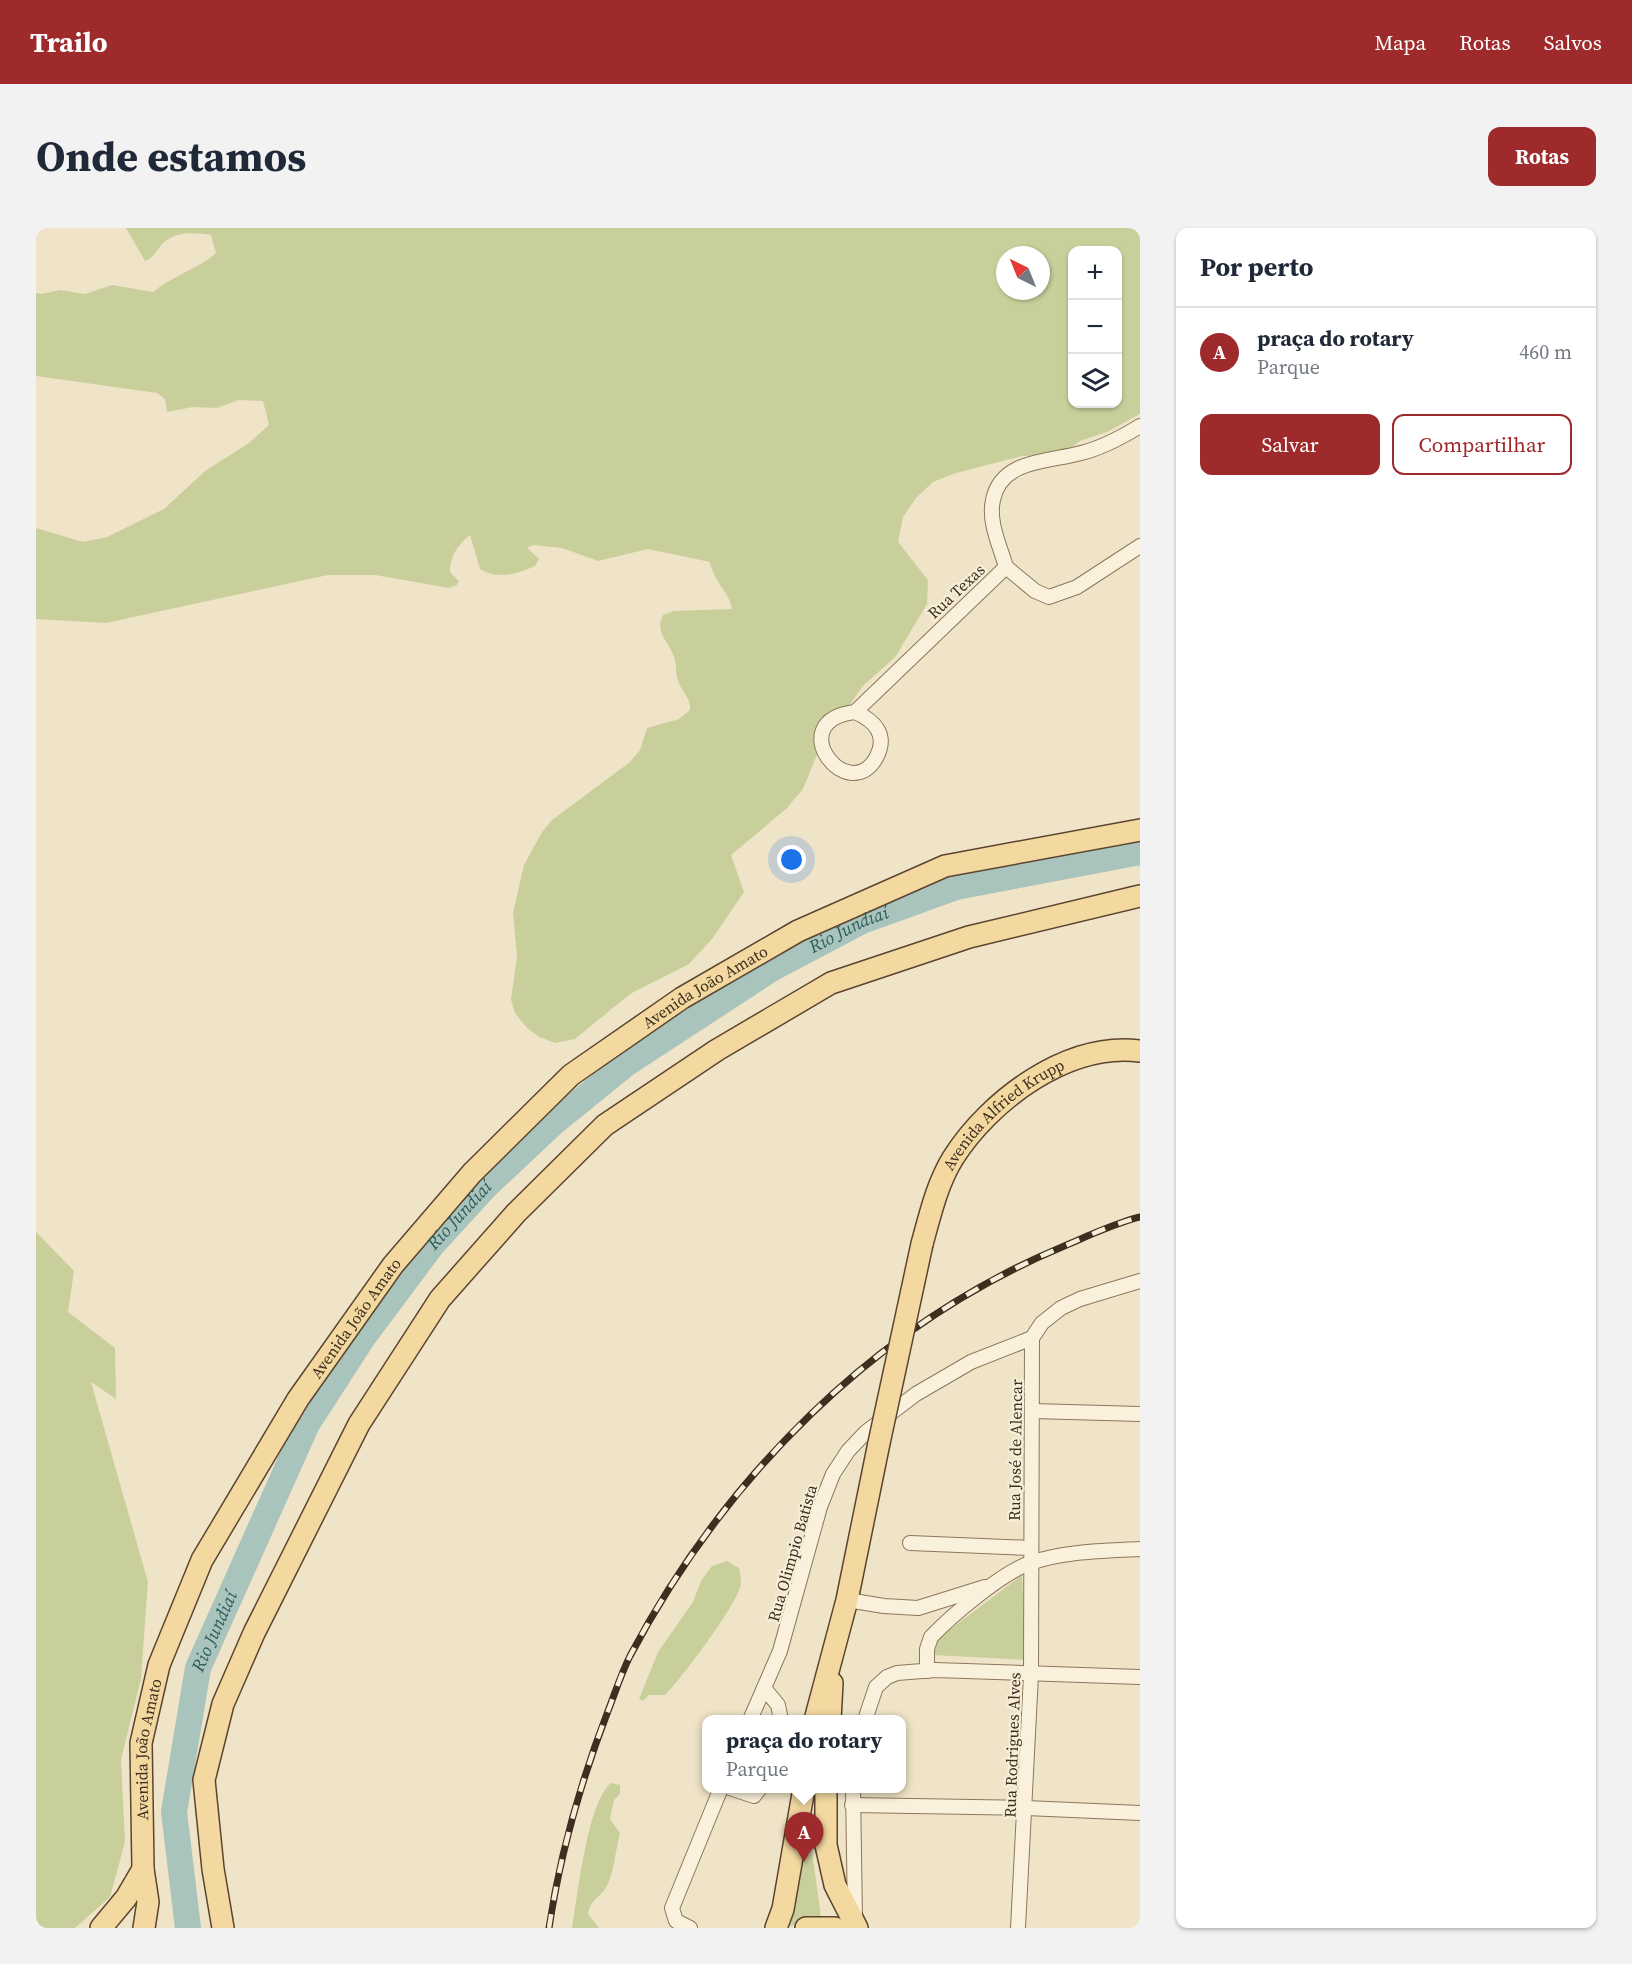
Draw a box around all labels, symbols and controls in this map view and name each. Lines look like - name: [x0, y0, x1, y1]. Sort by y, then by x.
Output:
- text: Trailo: [30, 23, 108, 61]
- text: Mapa: [1375, 28, 1426, 57]
- text: Rotas: [1459, 28, 1511, 57]
- text: Salvos: [1544, 28, 1602, 57]
- text: Onde estamos: [36, 127, 306, 185]
- button: Rotas: [1488, 127, 1596, 186]
- north arrow: [996, 246, 1050, 300]
- map controls: [1068, 246, 1122, 408]
- button: +: [1068, 246, 1122, 300]
- text: Por perto: [1200, 249, 1314, 285]
- button: −: [1068, 300, 1122, 354]
- text: praça do rotary: [1257, 323, 1414, 353]
- text: A: [1213, 338, 1226, 366]
- text: 460 m: [1519, 338, 1572, 366]
- text: Parque: [1257, 353, 1320, 381]
- button: layers: [1068, 354, 1122, 408]
- button: Salvar: [1200, 414, 1380, 475]
- button: Compartilhar: [1392, 414, 1572, 475]
- street label: Rua Texas: [922, 559, 990, 623]
- your location: [777, 845, 806, 874]
- water label: Rio Jundiaí: [803, 899, 893, 959]
- street label: Avenida João Amato: [638, 940, 772, 1033]
- street label: Avenida Alfried Krupp: [937, 1053, 1068, 1174]
- water label: Rio Jundiaí: [420, 1173, 498, 1256]
- street label: Avenida João Amato: [305, 1253, 406, 1383]
- street label: Rua José de Alencar: [1003, 1379, 1027, 1521]
- street label: Rua Olimpio Batista: [762, 1481, 822, 1624]
- water label: Rio Jundiaí: [185, 1585, 243, 1676]
- street label: Rua Rodrigues Alves: [998, 1672, 1026, 1818]
- street label: Avenida João Amato: [130, 1676, 167, 1820]
- popup: [702, 1715, 906, 1793]
- text: praça do rotary: [726, 1725, 882, 1755]
- text: Parque: [726, 1755, 789, 1783]
- pin: A: [784, 1812, 824, 1862]

